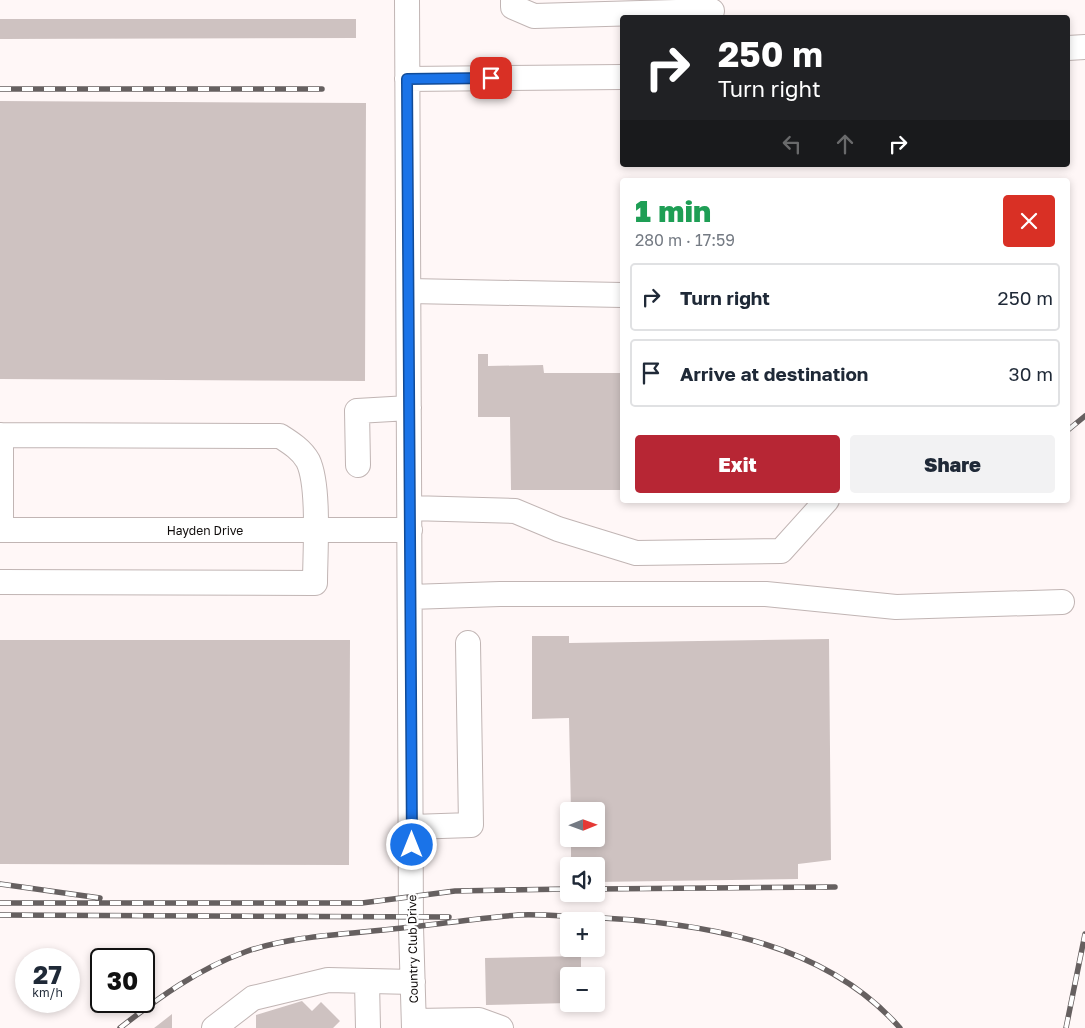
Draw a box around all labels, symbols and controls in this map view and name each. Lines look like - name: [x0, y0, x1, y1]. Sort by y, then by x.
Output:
- text: 250 m: [718, 33, 823, 75]
- icon: right: [635, 35, 700, 100]
- pin: [470, 57, 512, 99]
- icon: arrive: [477, 64, 505, 92]
- text: Turn right: [718, 75, 821, 102]
- icon: left: [778, 130, 806, 158]
- icon: ahead: [831, 130, 859, 158]
- icon: right: [884, 130, 912, 158]
- text: 1 min: [635, 193, 711, 229]
- button: close: [1003, 195, 1055, 247]
- text: 280 m · 17:59: [635, 230, 735, 250]
- icon: right: [637, 283, 665, 311]
- text: Turn right: [680, 286, 770, 309]
- text: 250 m: [998, 286, 1053, 309]
- icon: arrive: [637, 359, 665, 387]
- text: Arrive at destination: [680, 362, 868, 385]
- text: 30 m: [1009, 362, 1053, 385]
- button: Exit: [635, 435, 840, 493]
- button: Share: [850, 435, 1055, 493]
- street label: Hayden Drive: [167, 523, 243, 538]
- north arrow: [560, 802, 605, 848]
- map controls: [560, 802, 605, 1012]
- position arrow: [385, 818, 437, 870]
- button: sound: [560, 857, 605, 902]
- street label: Country Club Drive: [404, 894, 421, 1004]
- button: +: [560, 912, 605, 957]
- speed limit sign: 30: [90, 948, 155, 1013]
- text: 27: [33, 959, 62, 990]
- button: −: [560, 967, 605, 1012]
- text: km/h: [32, 985, 63, 1000]

